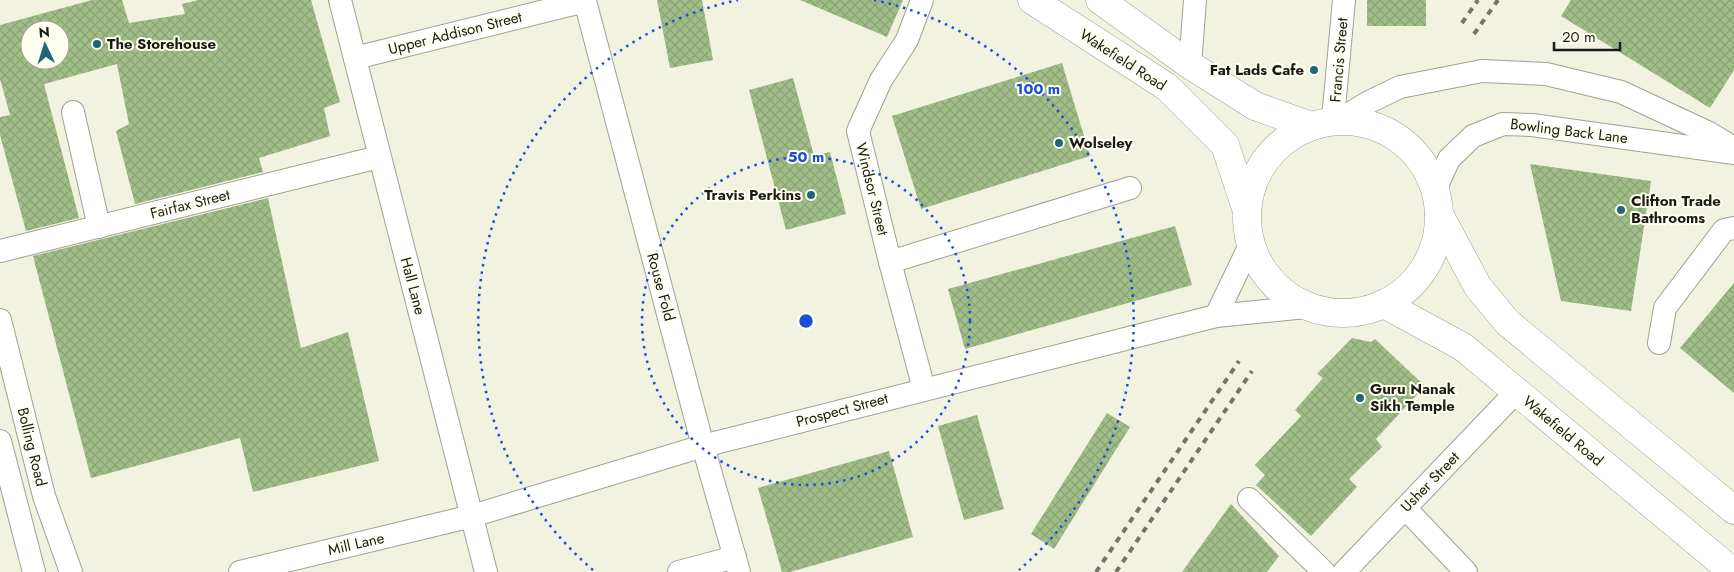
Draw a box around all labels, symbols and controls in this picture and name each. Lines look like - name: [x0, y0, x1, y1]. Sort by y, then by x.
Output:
- street label: Upper Addison Street: [386, 6, 525, 60]
- street label: Francis Street: [1324, 16, 1354, 103]
- north arrow: [20, 20, 70, 70]
- scale bar: [1554, 20, 1620, 52]
- text: N: [38, 22, 50, 42]
- street label: Wakefield Road: [1075, 24, 1171, 96]
- text: 20 m: [1562, 26, 1596, 48]
- place label: The Storehouse: [107, 33, 216, 55]
- marker: The Storehouse: [91, 38, 103, 50]
- place label: Fat Lads Cafe: [1210, 59, 1304, 81]
- marker: Fat Lads Cafe: [1308, 64, 1320, 76]
- text: 100 m: [1016, 78, 1060, 100]
- street label: Bowling Back Lane: [1509, 113, 1629, 149]
- place label: Wolseley: [1069, 132, 1133, 154]
- marker: Wolseley: [1053, 137, 1065, 149]
- street label: Windsor Street: [850, 140, 894, 238]
- text: 50 m: [788, 146, 824, 168]
- street label: Fairfax Street: [148, 183, 233, 225]
- place label: Travis Perkins: [704, 184, 801, 206]
- marker: Travis Perkins: [805, 189, 817, 201]
- place label: Clifton Trade Bathrooms: [1631, 190, 1721, 229]
- marker: Clifton Trade Bathrooms: [1615, 204, 1627, 216]
- street label: Rouse Fold: [641, 250, 681, 324]
- street label: Hall Lane: [395, 255, 431, 318]
- centre of rings: [797, 312, 815, 330]
- place label: Guru Nanak Sikh Temple: [1370, 378, 1456, 417]
- street label: Prospect Street: [794, 387, 891, 433]
- street label: Wakefield Road: [1518, 391, 1608, 471]
- marker: Guru Nanak Sikh Temple: [1354, 392, 1366, 404]
- street label: Bolling Road: [12, 405, 52, 489]
- street label: Usher Street: [1396, 447, 1465, 517]
- street label: Mill Lane: [326, 527, 387, 561]

